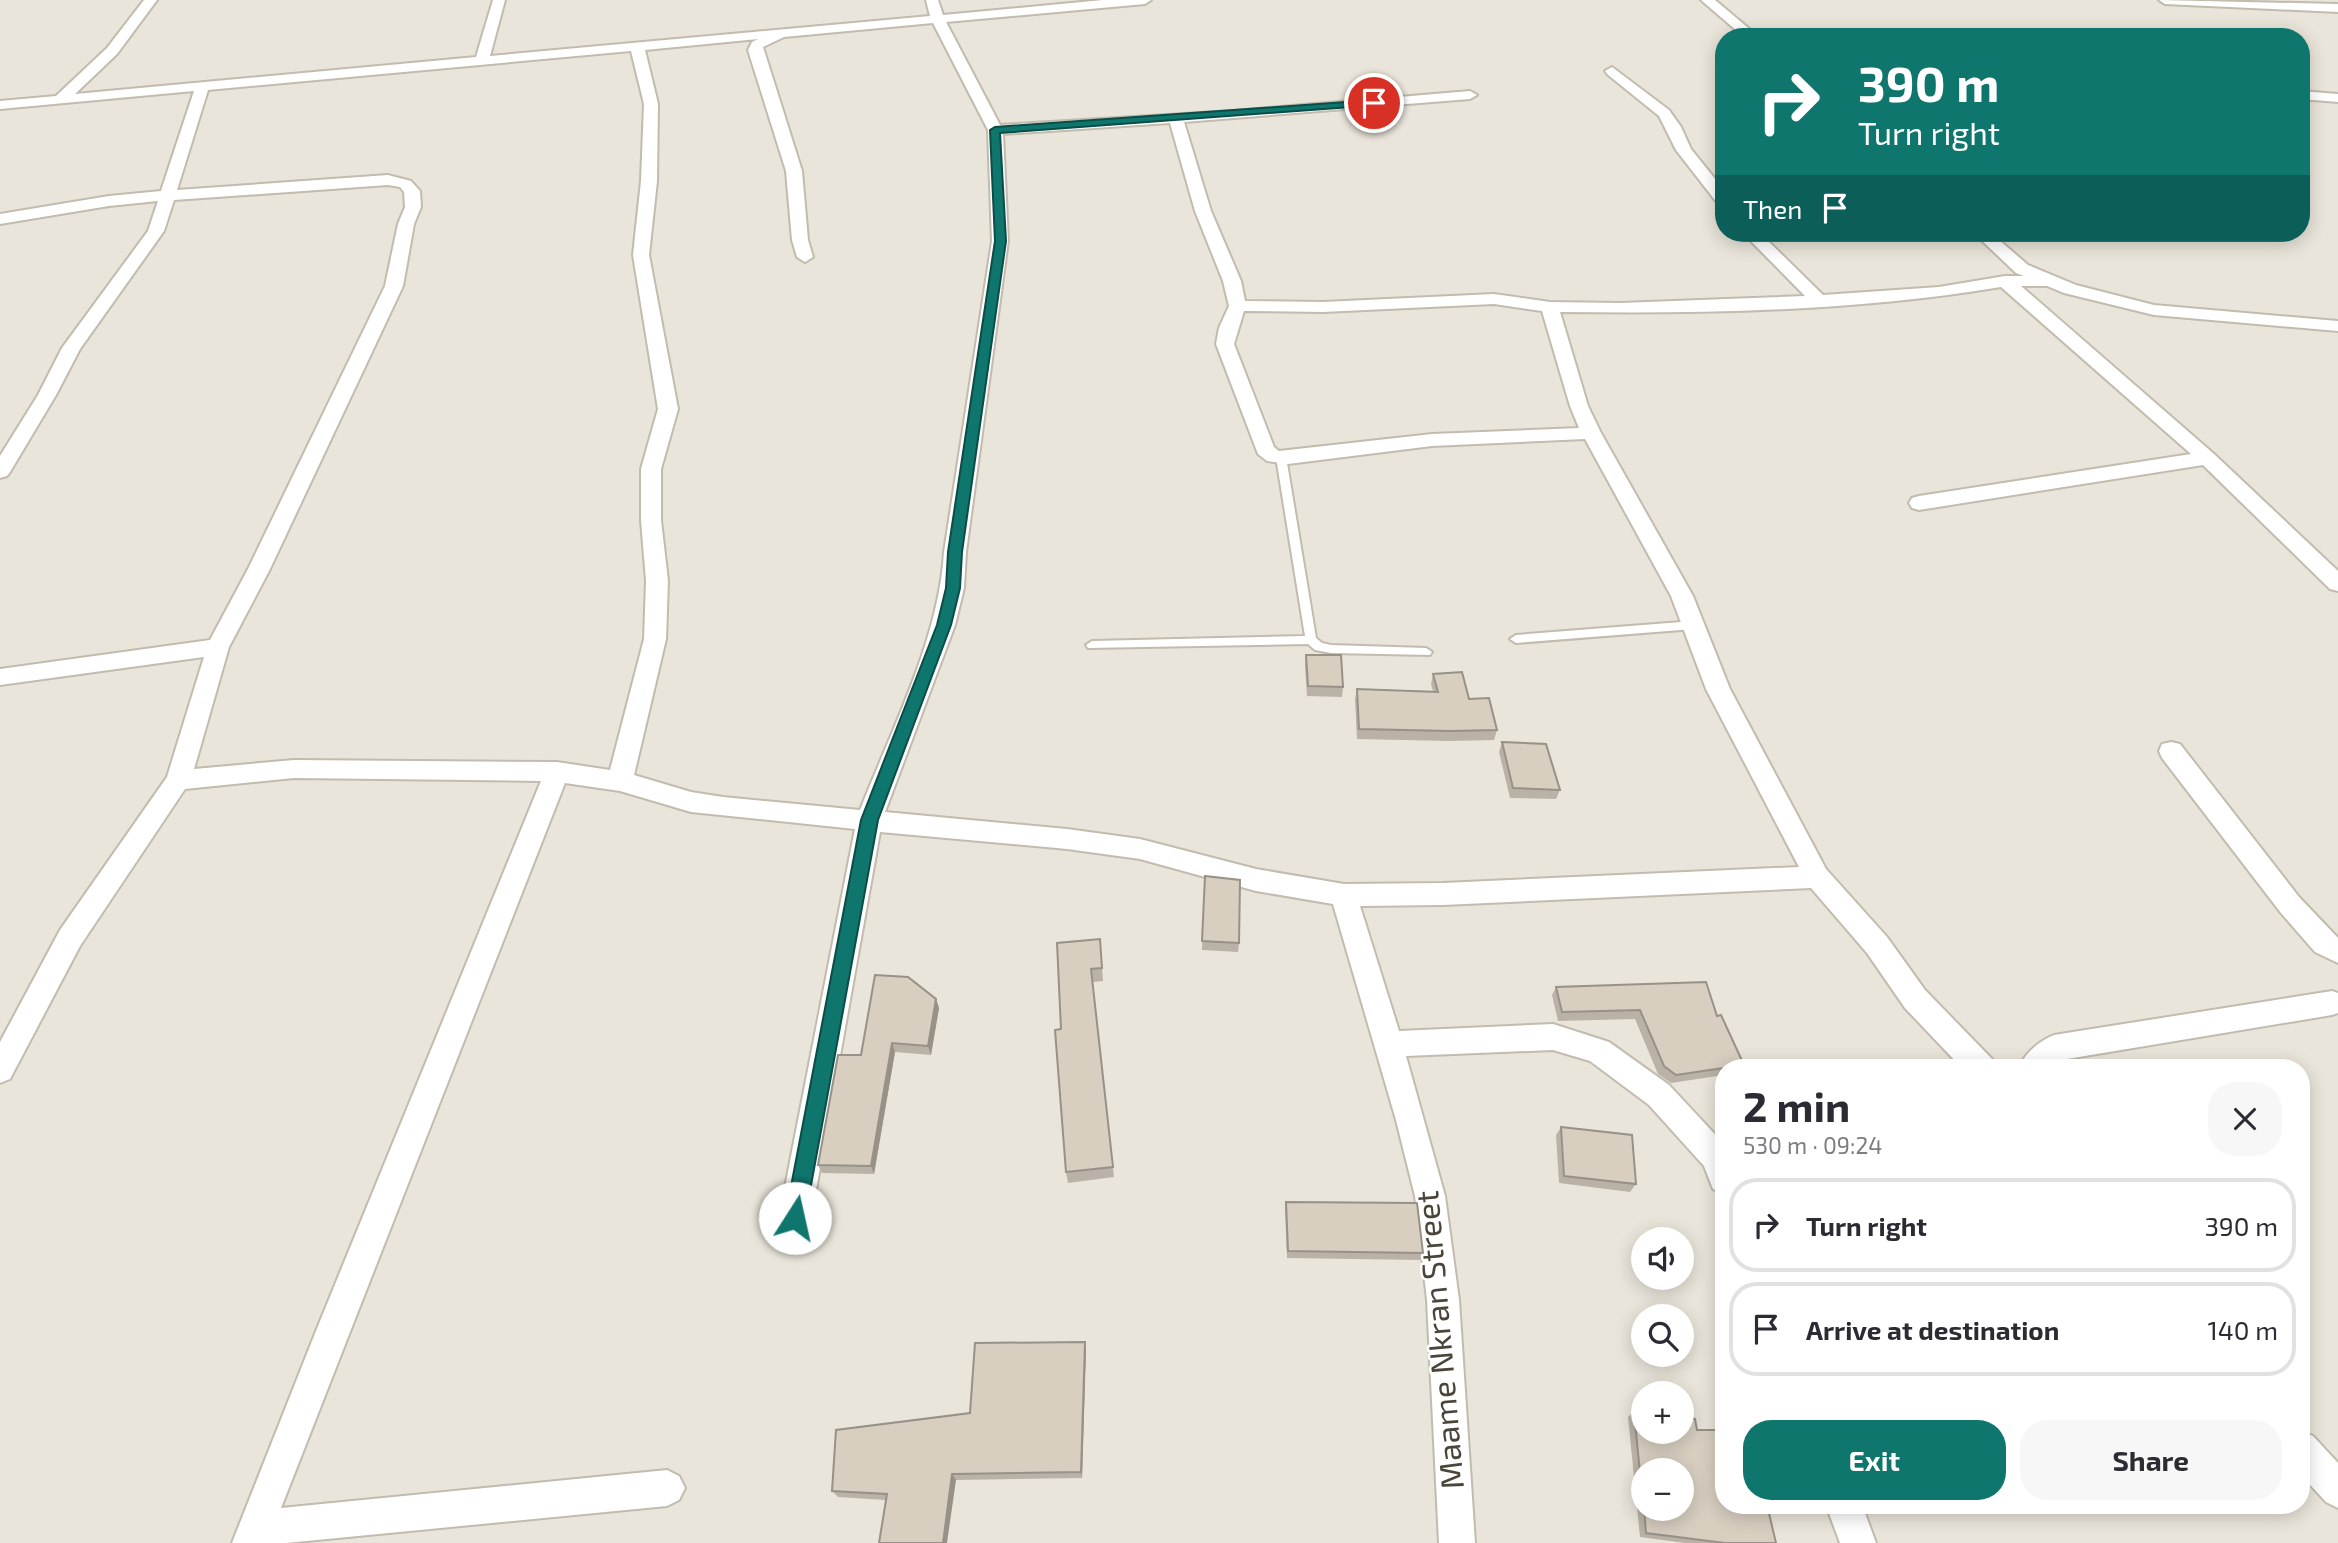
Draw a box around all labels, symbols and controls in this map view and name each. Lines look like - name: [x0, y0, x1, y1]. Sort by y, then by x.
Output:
- text: 390 m: [1858, 53, 1999, 112]
- icon: right: [1743, 56, 1834, 147]
- pin: [1344, 73, 1404, 133]
- icon: arrive: [1355, 84, 1393, 122]
- text: Turn right: [1858, 113, 2000, 151]
- icon: arrive: [1816, 189, 1854, 227]
- text: Then: [1743, 193, 1802, 224]
- text: 2 min: [1743, 1080, 1850, 1130]
- button: close: [2208, 1082, 2282, 1156]
- text: 530 m · 09:24: [1743, 1131, 1882, 1159]
- position arrow: [758, 1181, 832, 1255]
- street label: Maame Nkran Street: [1406, 1189, 1470, 1491]
- icon: right: [1747, 1206, 1785, 1244]
- text: Turn right: [1806, 1210, 1927, 1241]
- text: 390 m: [2204, 1210, 2278, 1241]
- map controls: [1631, 1227, 1694, 1521]
- button: sound: [1631, 1227, 1694, 1290]
- button: search: [1631, 1304, 1694, 1367]
- icon: arrive: [1747, 1310, 1785, 1348]
- text: Arrive at destination: [1806, 1314, 2059, 1345]
- text: 140 m: [2207, 1314, 2278, 1345]
- button: +: [1631, 1381, 1694, 1444]
- button: Exit: [1743, 1420, 2006, 1500]
- button: Share: [2020, 1420, 2282, 1500]
- button: −: [1631, 1458, 1694, 1521]

